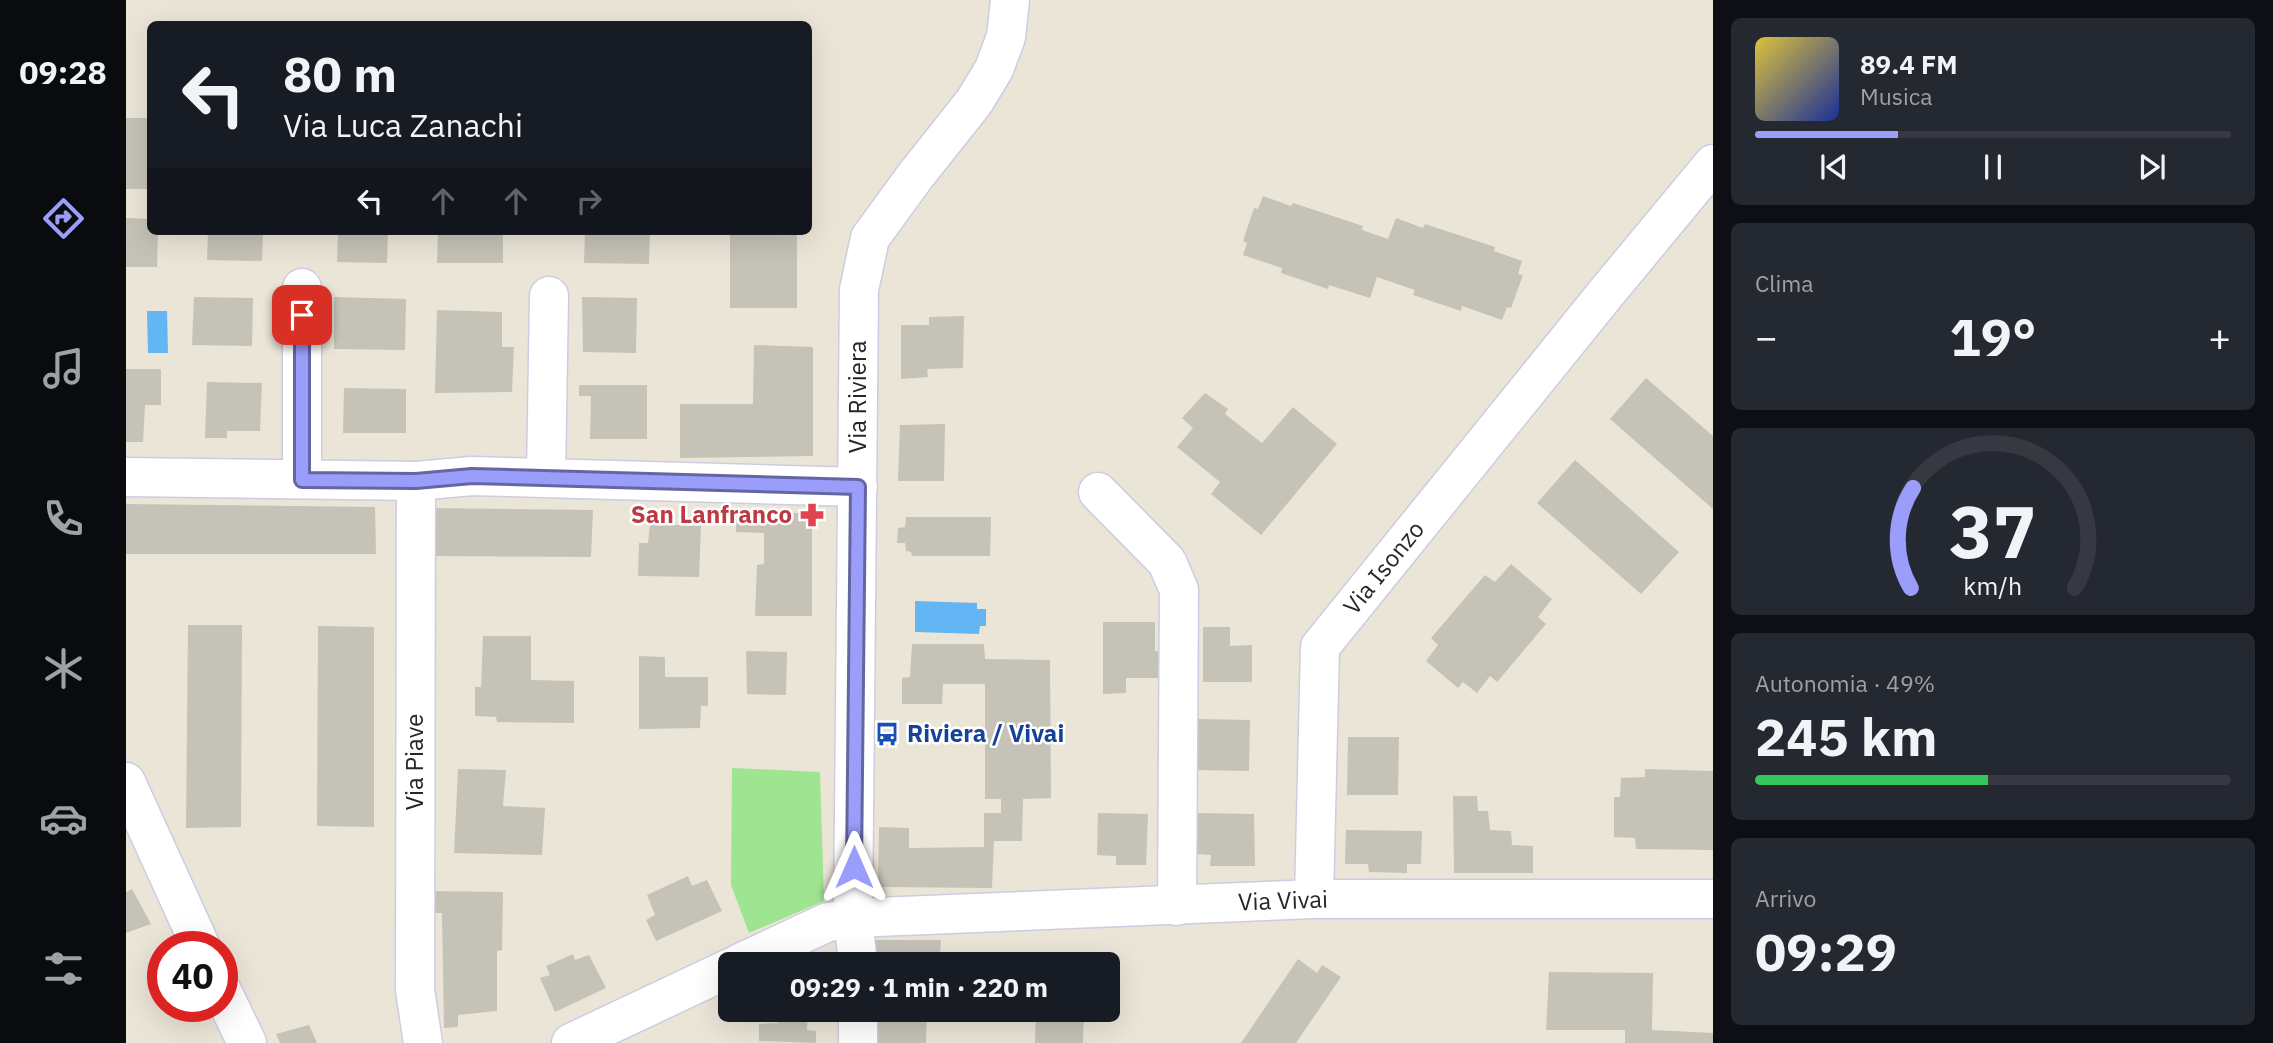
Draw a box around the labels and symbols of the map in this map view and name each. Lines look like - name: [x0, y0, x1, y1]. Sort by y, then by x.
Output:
- pin: [272, 285, 332, 345]
- street label: Via Riviera: [841, 340, 873, 453]
- place label: San Lanfranco: [631, 498, 792, 530]
- pharmacy icon: San Lanfranco: [798, 501, 826, 529]
- street label: Via Isonzo: [1336, 514, 1431, 621]
- street label: Via Piave: [398, 713, 430, 811]
- place label: Riviera / Vivai: [907, 717, 1064, 749]
- bus stop icon: Riviera / Vivai: [873, 720, 901, 748]
- position arrow: [817, 830, 891, 904]
- street label: Via Vivai: [1237, 882, 1329, 918]
- speed limit sign: 40: [147, 931, 238, 1022]

